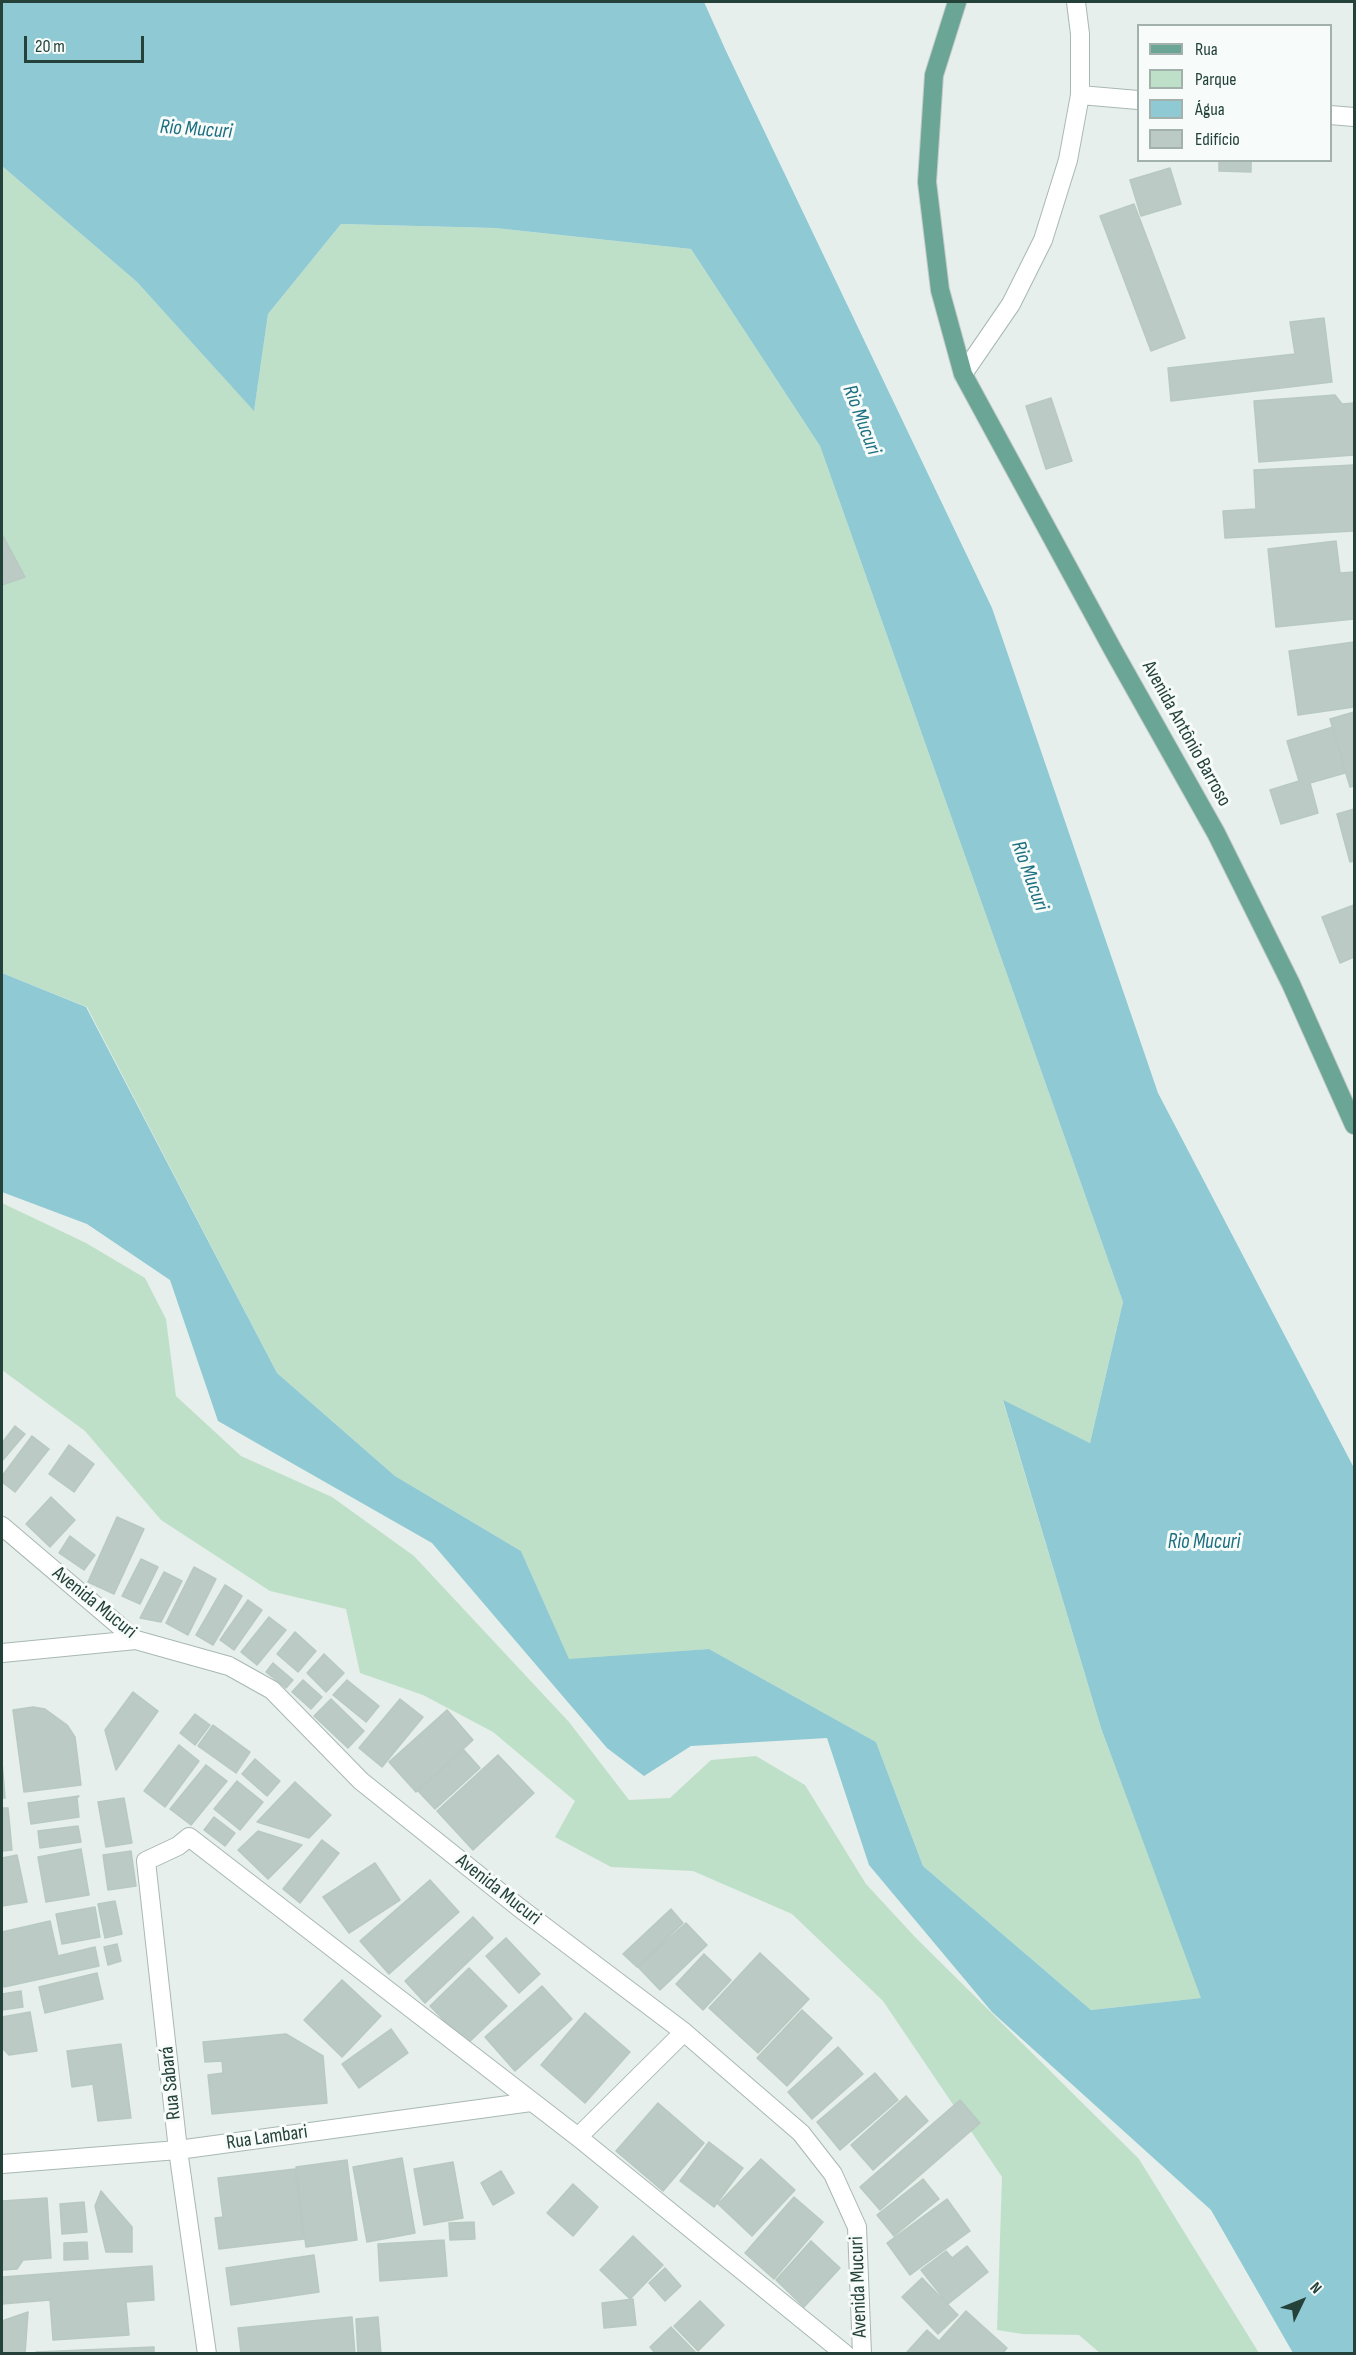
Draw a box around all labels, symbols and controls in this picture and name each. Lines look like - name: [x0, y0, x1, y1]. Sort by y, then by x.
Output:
- scale bar: [27, 24, 147, 62]
- legend: [1137, 24, 1332, 162]
- text: 20 m: [35, 36, 65, 57]
- text: Rua: [1195, 39, 1218, 60]
- text: Parque: [1195, 69, 1236, 90]
- text: Água: [1195, 99, 1225, 120]
- water label: Rio Mucuri: [159, 115, 233, 145]
- text: Edifício: [1195, 129, 1240, 150]
- water label: Rio Mucuri: [836, 382, 886, 458]
- street label: Avenida Antônio Barroso: [1136, 657, 1236, 811]
- water label: Rio Mucuri: [1005, 838, 1053, 914]
- water label: Rio Mucuri: [1168, 1530, 1240, 1556]
- street label: Avenida Mucuri: [47, 1562, 141, 1644]
- street label: Avenida Mucuri: [451, 1849, 545, 1931]
- street label: Rua Sabará: [155, 2045, 187, 2121]
- street label: Rua Lambari: [225, 2120, 309, 2156]
- street label: Avenida Mucuri: [845, 2236, 873, 2338]
- north arrow: [1272, 2271, 1332, 2331]
- text: N: [1306, 2279, 1325, 2298]

